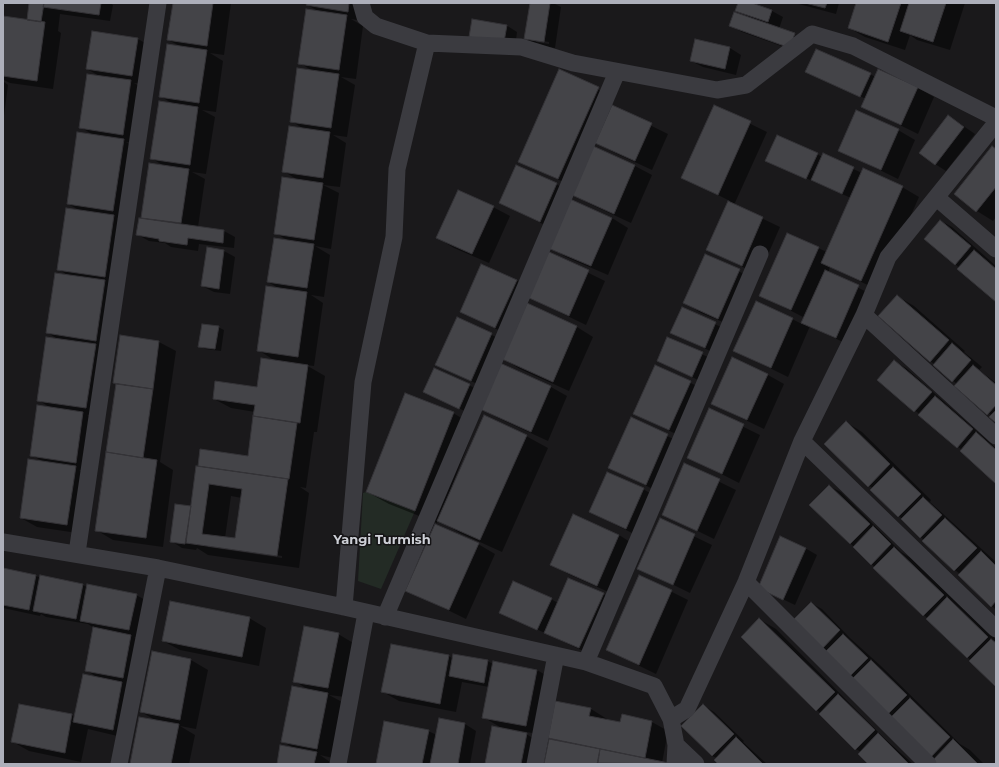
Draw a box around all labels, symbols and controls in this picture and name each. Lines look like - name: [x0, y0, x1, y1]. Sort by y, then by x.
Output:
- district label: Yangi Turmish: [333, 532, 431, 548]

